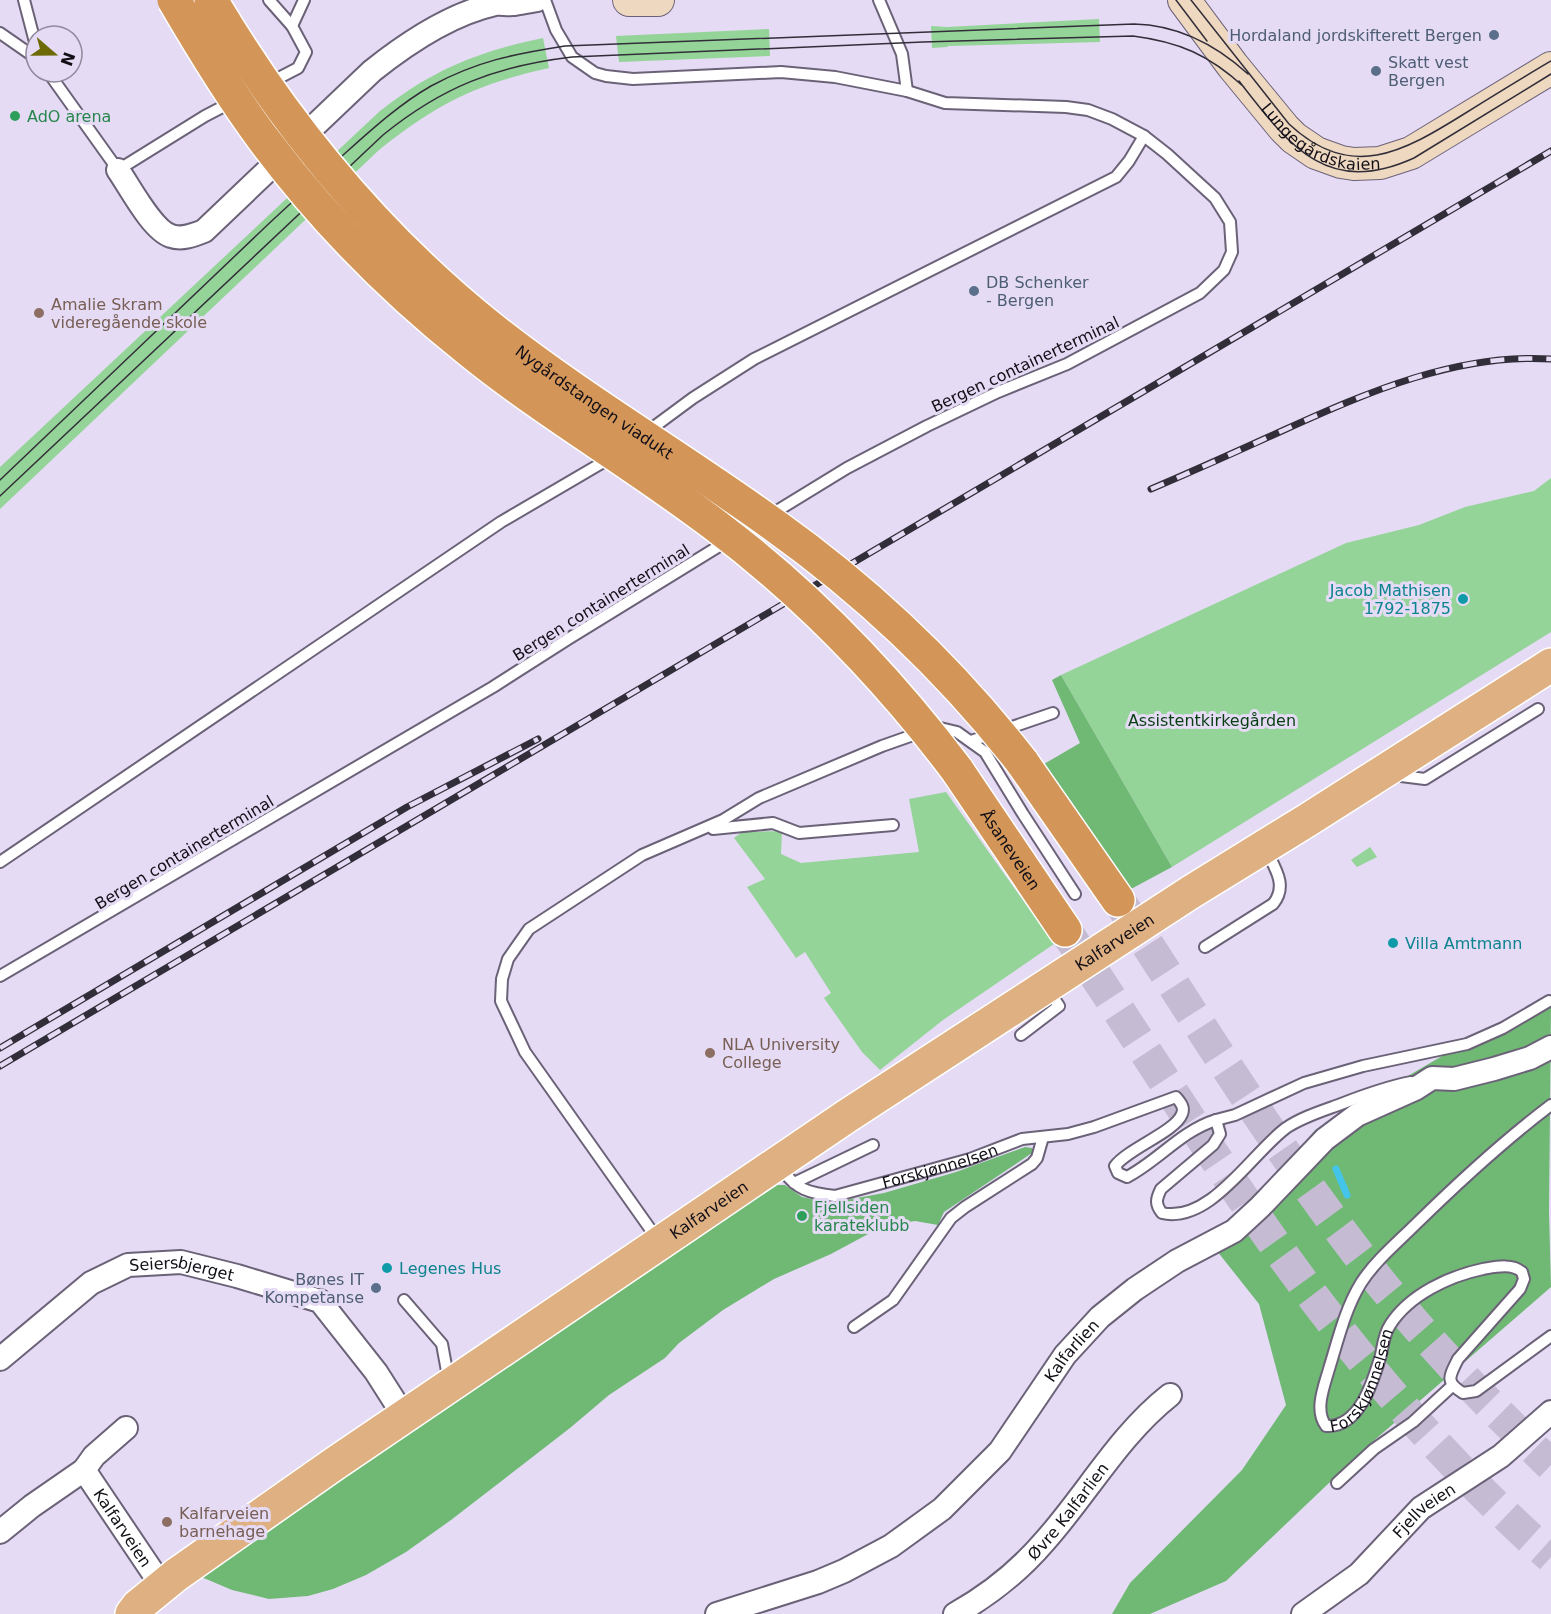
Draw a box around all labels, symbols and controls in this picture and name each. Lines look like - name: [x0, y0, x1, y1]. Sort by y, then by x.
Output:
- north arrow: [24, 24, 84, 84]
- place label: Hordaland jordskifterett Bergen: [1229, 26, 1482, 45]
- marker: Hordaland jordskifterett Bergen: [1487, 28, 1501, 42]
- text: N: [56, 49, 79, 69]
- place label: Skatt vest Bergen: [1388, 53, 1469, 90]
- marker: Skatt vest Bergen: [1369, 64, 1383, 78]
- street label: Lungegårdskaien: [1257, 99, 1381, 174]
- place label: AdO arena: [27, 107, 111, 126]
- marker: AdO arena: [8, 109, 22, 123]
- place label: DB Schenker - Bergen: [986, 273, 1089, 310]
- marker: DB Schenker - Bergen: [967, 284, 981, 298]
- place label: Amalie Skram videregående skole: [51, 295, 207, 332]
- marker: Amalie Skram videregående skole: [32, 306, 46, 320]
- street label: Bergen containerterminal: [928, 313, 1122, 416]
- street label: Nygårdstangen viadukt: [512, 342, 677, 463]
- street label: Bergen containerterminal: [509, 540, 693, 665]
- place label: Jacob Mathisen 1792-1875: [1329, 581, 1451, 618]
- marker: Jacob Mathisen 1792-1875: [1456, 592, 1470, 606]
- park label: Assistentkirkegården: [1128, 711, 1296, 730]
- street label: Bergen containerterminal: [92, 791, 277, 913]
- street label: Åsaneveien: [976, 806, 1044, 894]
- street label: Kalfarveien: [1072, 910, 1158, 975]
- place label: Villa Amtmann: [1405, 934, 1522, 953]
- marker: Villa Amtmann: [1386, 936, 1400, 950]
- place label: NLA University College: [722, 1035, 840, 1072]
- marker: NLA University College: [703, 1046, 717, 1060]
- street label: Forskjønnelsen: [880, 1140, 1001, 1193]
- street label: Kalfarveien: [666, 1177, 752, 1243]
- place label: Fjellsiden karateklubb: [814, 1198, 909, 1235]
- marker: Fjellsiden karateklubb: [795, 1209, 809, 1223]
- street label: Seiersbjerget: [129, 1253, 236, 1285]
- place label: Legenes Hus: [399, 1259, 501, 1278]
- marker: Legenes Hus: [380, 1261, 394, 1275]
- place label: Bønes IT Kompetanse: [265, 1270, 364, 1307]
- marker: Bønes IT Kompetanse: [369, 1281, 383, 1295]
- street label: Kalfarlien: [1041, 1316, 1103, 1386]
- street label: Forskjønnelsen: [1328, 1326, 1397, 1436]
- street label: Øvre Kalfarlien: [1024, 1459, 1113, 1564]
- street label: Fjellveien: [1389, 1479, 1459, 1542]
- street label: Kalfarveien: [89, 1485, 155, 1571]
- place label: Kalfarveien barnehage: [179, 1504, 269, 1541]
- marker: Kalfarveien barnehage: [160, 1515, 174, 1529]

